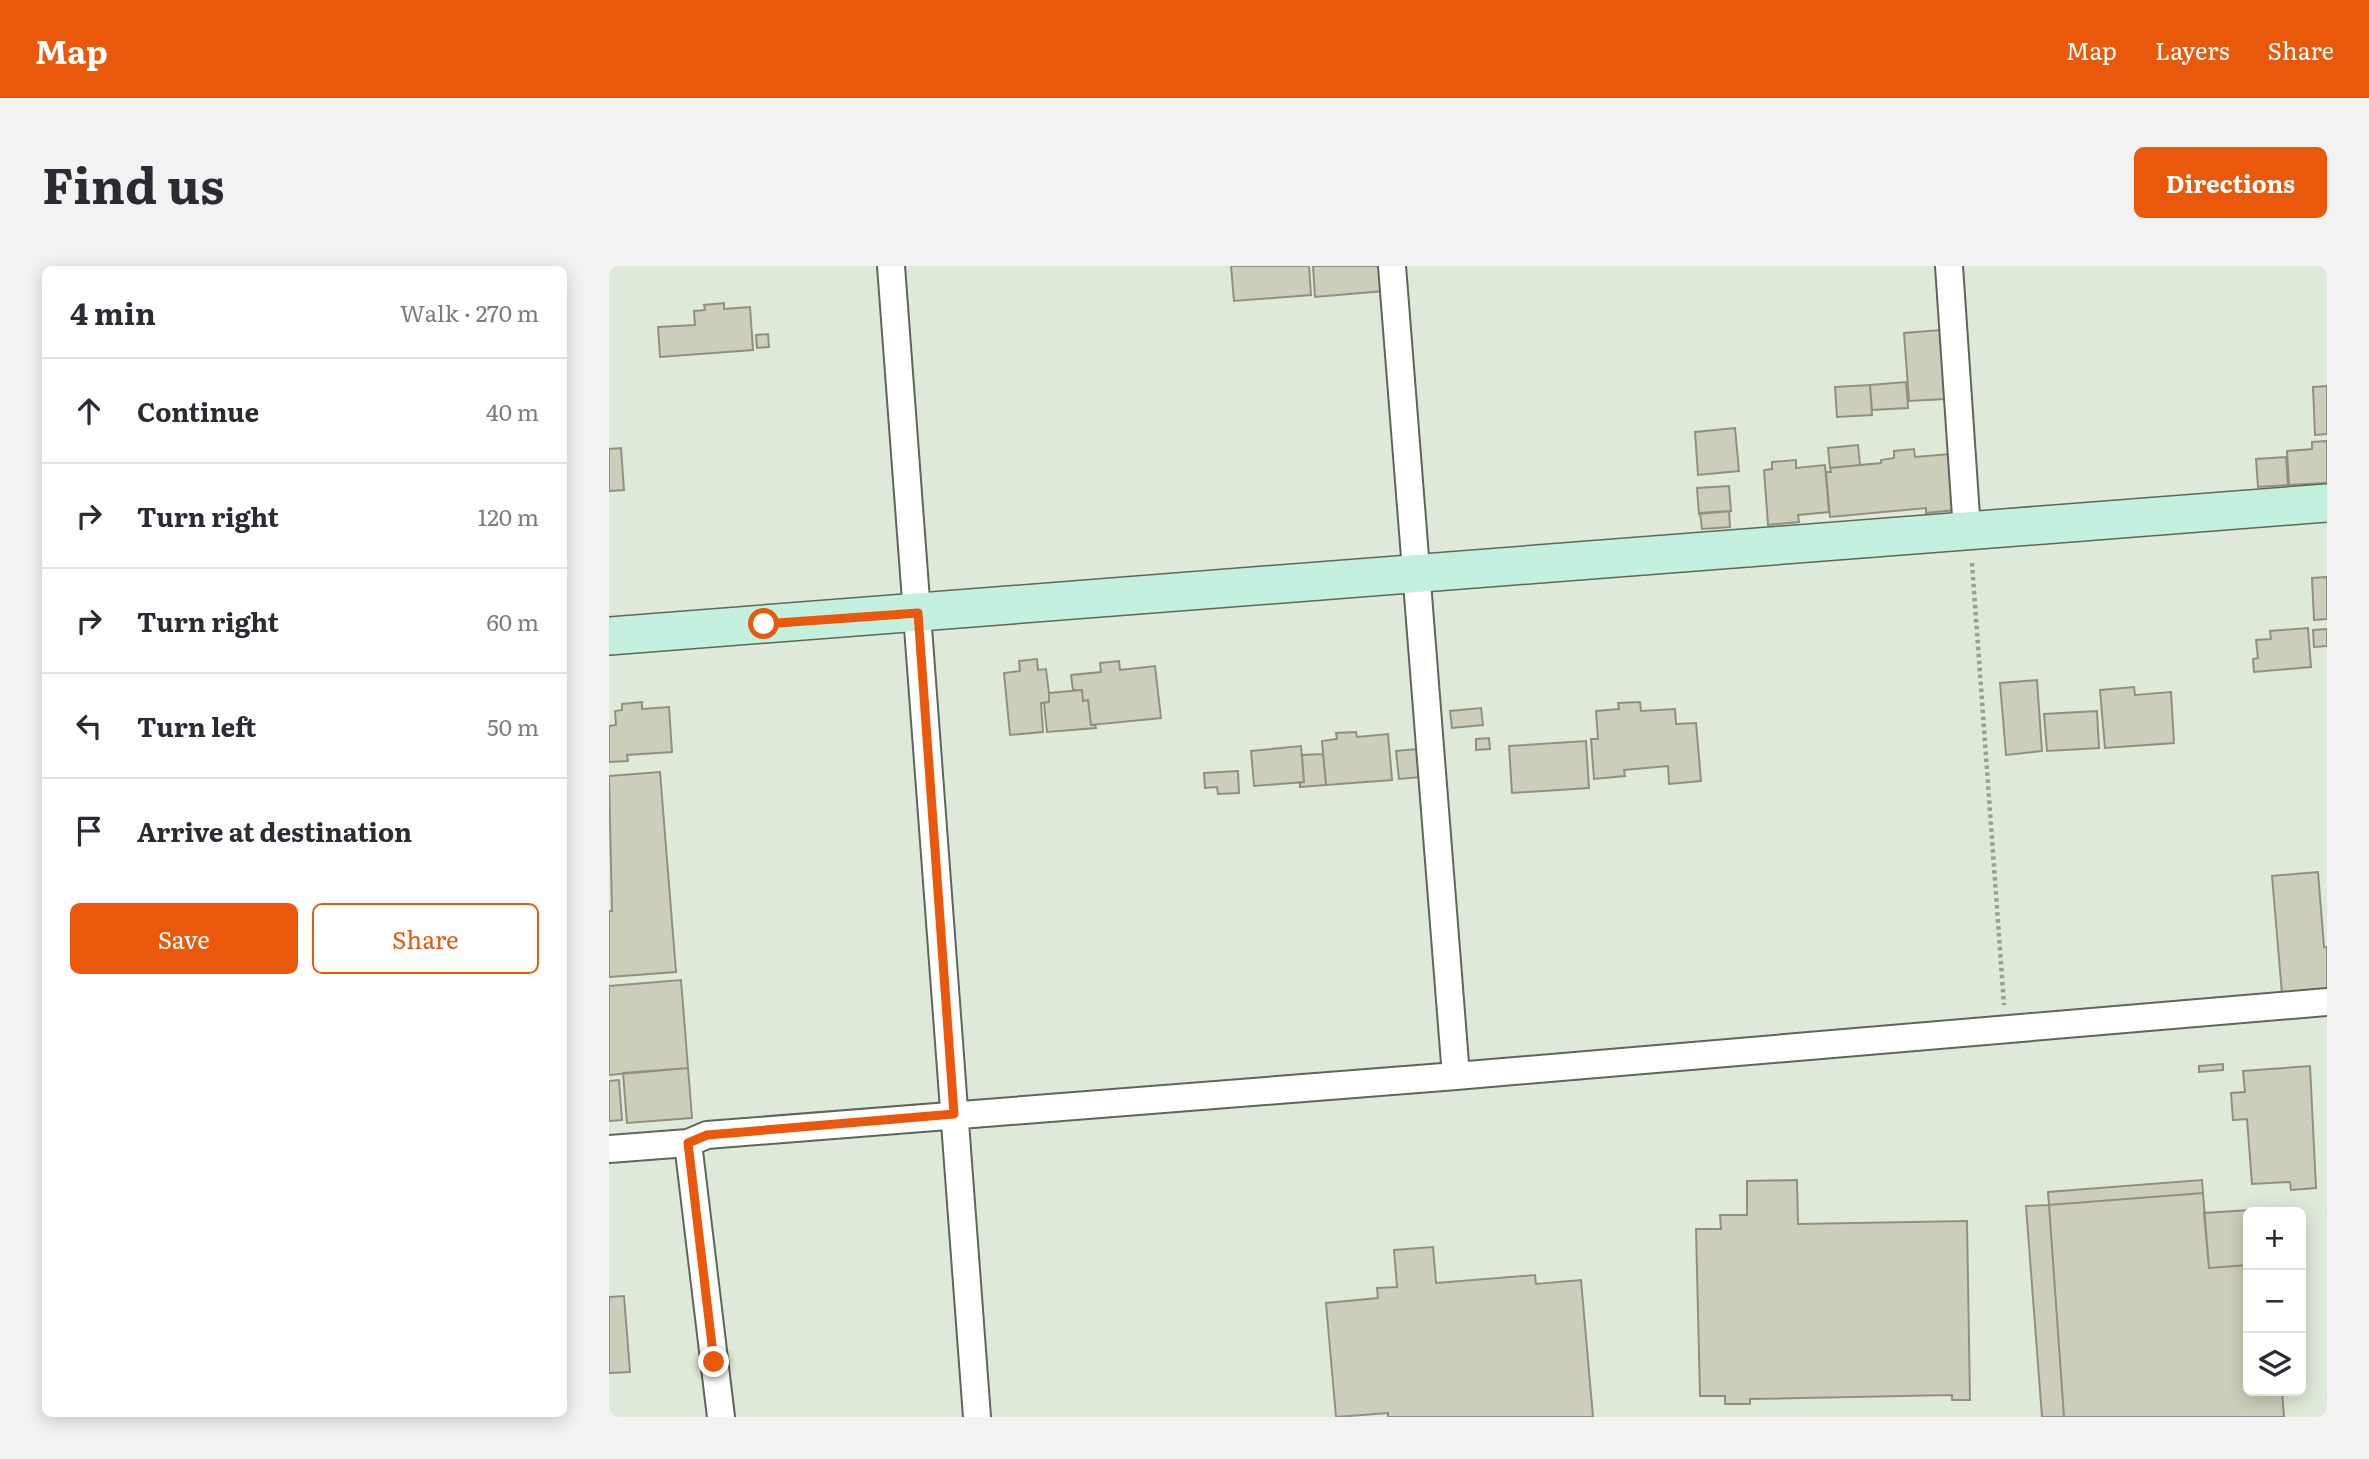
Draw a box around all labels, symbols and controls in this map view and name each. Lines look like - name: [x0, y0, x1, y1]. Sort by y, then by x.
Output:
- text: Map: [35, 25, 108, 74]
- text: Map: [2066, 32, 2117, 67]
- text: Layers: [2155, 32, 2229, 67]
- text: Share: [2267, 32, 2334, 67]
- text: Find us: [42, 146, 225, 219]
- button: Directions: [2134, 147, 2327, 218]
- text: 4 min: [70, 290, 156, 334]
- text: Walk · 270 m: [400, 295, 539, 329]
- text: Continue: [137, 391, 259, 430]
- icon: ahead: [70, 392, 108, 430]
- text: 40 m: [486, 394, 539, 428]
- text: Turn right: [137, 496, 279, 535]
- icon: right: [70, 497, 108, 535]
- text: 120 m: [478, 499, 539, 533]
- text: Turn right: [137, 601, 279, 640]
- icon: right: [70, 602, 108, 640]
- text: 60 m: [486, 604, 539, 638]
- route start: [748, 608, 779, 639]
- text: Turn left: [137, 706, 256, 745]
- icon: left: [70, 707, 108, 745]
- text: 50 m: [487, 709, 539, 743]
- text: Arrive at destination: [137, 811, 412, 850]
- icon: arrive: [70, 812, 108, 850]
- button: Save: [70, 903, 298, 974]
- button: Share: [312, 903, 539, 974]
- map controls: [2243, 1207, 2306, 1396]
- button: +: [2243, 1207, 2306, 1270]
- button: −: [2243, 1270, 2306, 1333]
- button: layers: [2243, 1333, 2306, 1396]
- route end: [698, 1346, 729, 1377]

